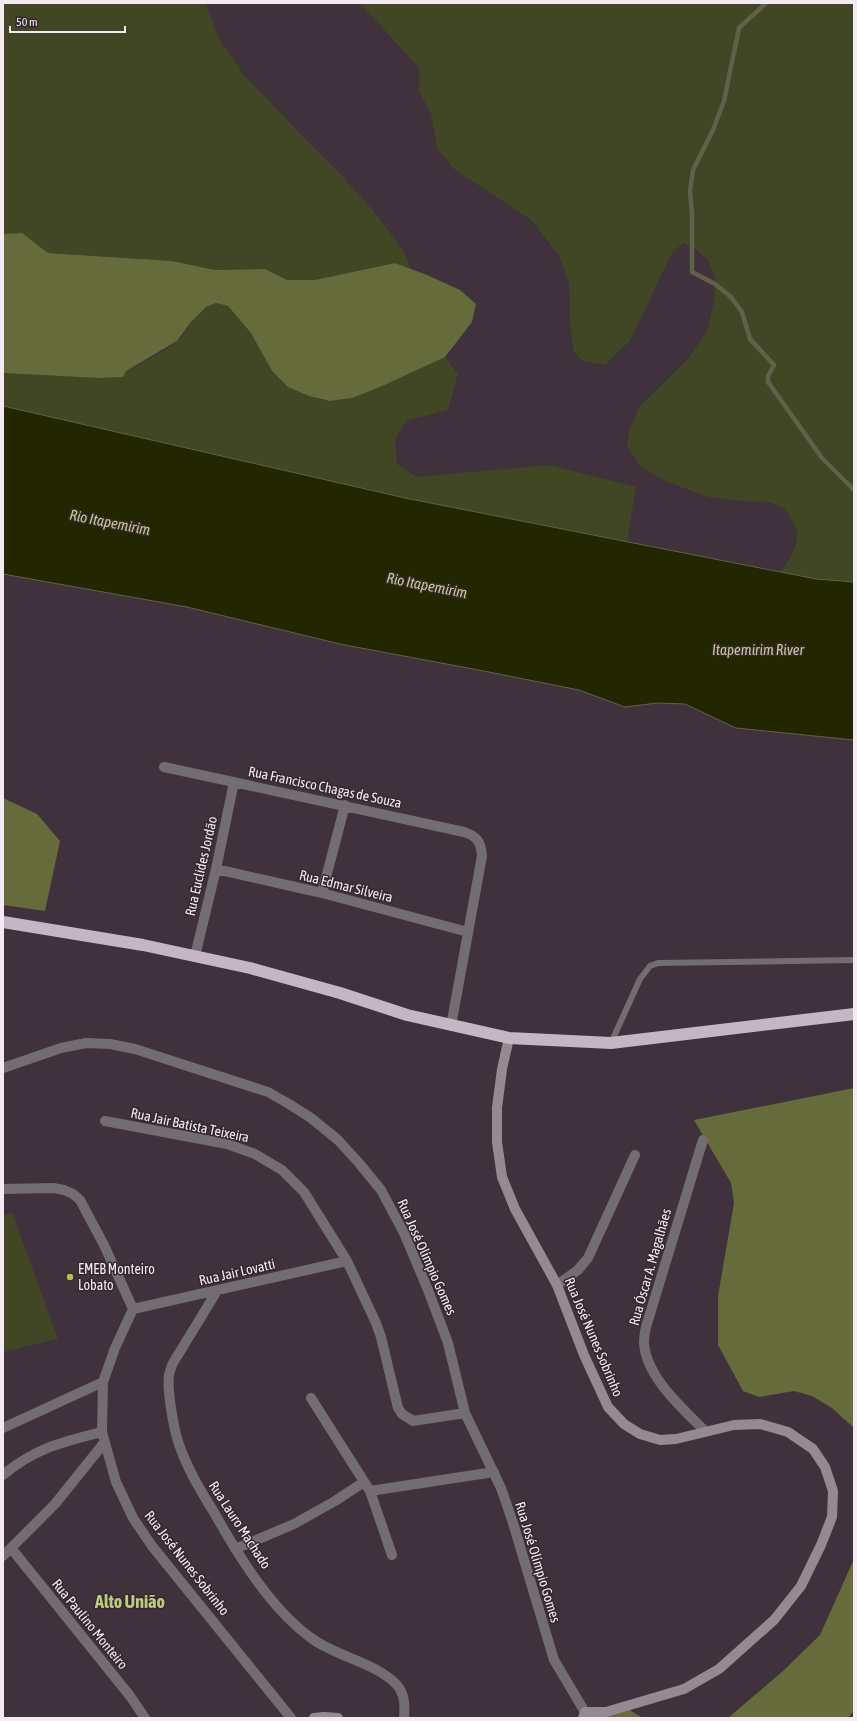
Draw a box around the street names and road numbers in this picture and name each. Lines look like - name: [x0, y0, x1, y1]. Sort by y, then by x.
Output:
- street label: Rua Francisco Chagas de Souza: [247, 763, 403, 811]
- street label: Rua Euclides Jordão: [182, 815, 220, 917]
- street label: Rua Edmar Silveira: [298, 867, 394, 905]
- street label: Rua Jair Batista Teixeira: [129, 1105, 251, 1145]
- street label: Rua José Olímpio Gomes: [394, 1196, 460, 1318]
- street label: Rua Óscar A. Magalhães: [626, 1207, 674, 1327]
- street label: Rua Jair Lovatti: [197, 1255, 277, 1289]
- street label: Rua José Nunes Sobrinho: [562, 1275, 626, 1399]
- street label: Rua Lauro Machado: [206, 1478, 274, 1572]
- street label: Rua José Olímpio Gomes: [512, 1500, 564, 1624]
- street label: Rua José Nunes Sobrinho: [141, 1508, 233, 1618]
- street label: Rua Paulino Monteiro: [49, 1576, 131, 1672]

